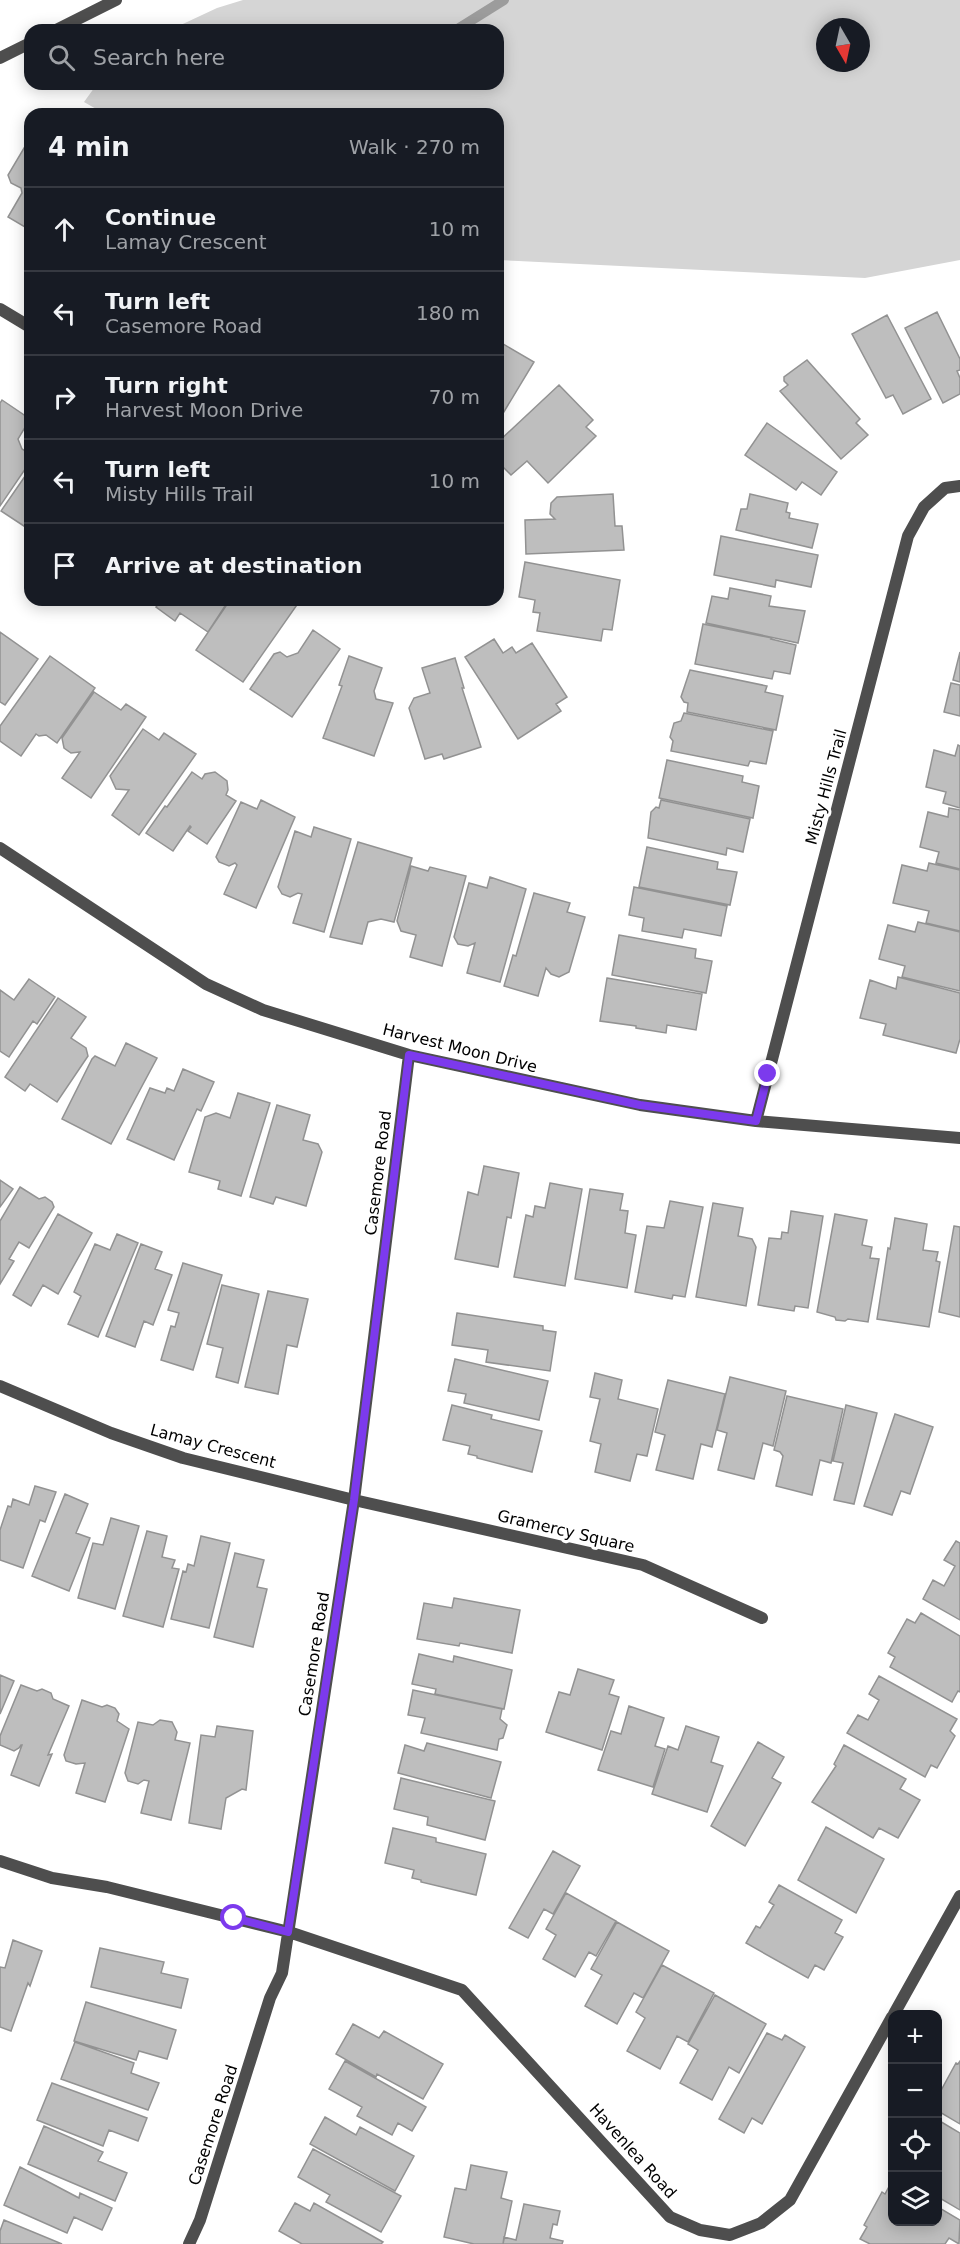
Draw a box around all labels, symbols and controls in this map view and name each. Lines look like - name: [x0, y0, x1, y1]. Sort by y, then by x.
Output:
- north arrow: [816, 18, 870, 72]
- search box: [24, 24, 504, 90]
- icon: search: [45, 41, 78, 74]
- text: Search here: [93, 45, 225, 70]
- text: 4 min: [48, 132, 130, 162]
- text: Walk · 270 m: [349, 135, 480, 159]
- text: Continue: [105, 205, 216, 230]
- icon: ahead: [48, 213, 81, 246]
- text: 10 m: [429, 217, 480, 241]
- text: Lamay Crescent: [105, 230, 267, 254]
- text: Turn left: [105, 289, 210, 314]
- icon: left: [48, 297, 81, 330]
- text: 180 m: [416, 301, 480, 325]
- text: Casemore Road: [105, 314, 262, 338]
- text: Turn right: [105, 373, 228, 398]
- icon: right: [48, 381, 81, 414]
- text: 70 m: [429, 385, 480, 409]
- text: Harvest Moon Drive: [105, 398, 303, 422]
- text: Turn left: [105, 457, 210, 482]
- icon: left: [48, 465, 81, 498]
- text: 10 m: [429, 469, 480, 493]
- text: Misty Hills Trail: [105, 482, 254, 506]
- icon: arrive: [48, 549, 81, 582]
- text: Arrive at destination: [105, 553, 362, 578]
- street label: Misty Hills Trail: [801, 727, 851, 847]
- street label: Harvest Moon Drive: [381, 1020, 539, 1076]
- route end: [754, 1060, 780, 1086]
- street label: Casemore Road: [361, 1109, 395, 1237]
- street label: Lamay Crescent: [148, 1420, 278, 1472]
- street label: Gramercy Square: [496, 1506, 636, 1556]
- street label: Casemore Road: [295, 1590, 333, 1718]
- route start: [220, 1904, 246, 1930]
- map controls: [888, 2010, 942, 2226]
- button: +: [888, 2010, 942, 2064]
- street label: Casemore Road: [185, 2062, 241, 2188]
- button: −: [888, 2064, 942, 2118]
- street label: Havenlea Road: [586, 2100, 680, 2202]
- button: locate: [888, 2118, 942, 2172]
- button: layers: [888, 2172, 942, 2226]

